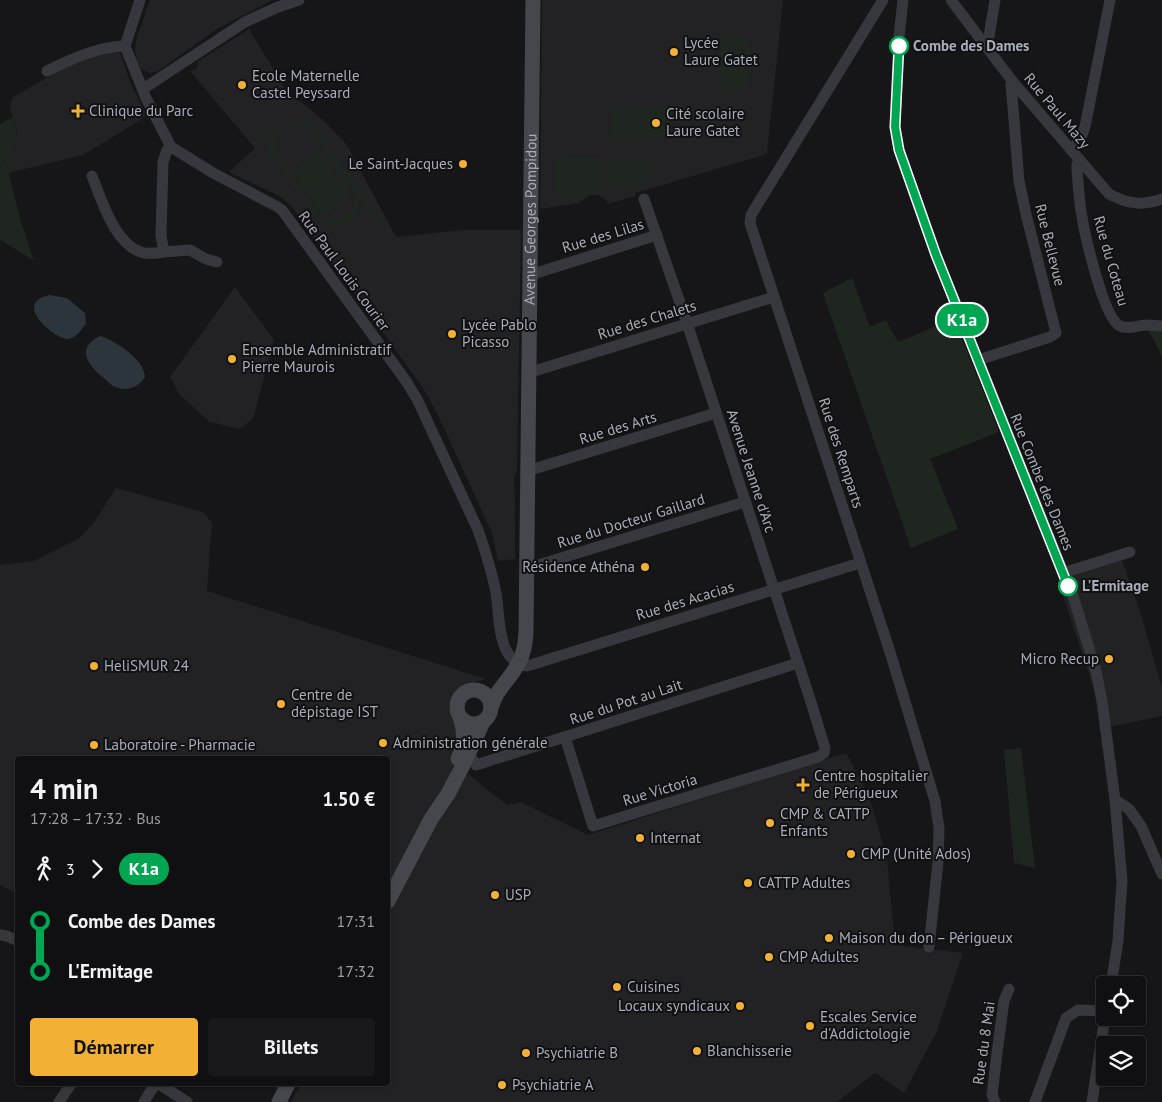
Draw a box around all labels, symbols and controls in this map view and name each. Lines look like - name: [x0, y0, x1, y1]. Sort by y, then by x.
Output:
- place label: Lycée Laure Gatet: [684, 33, 758, 69]
- marker: Combe des Dames: [889, 36, 909, 56]
- place label: Combe des Dames: [913, 36, 1029, 55]
- marker: Lycée Laure Gatet: [668, 46, 680, 58]
- place label: Ecole Maternelle Castel Peyssard: [252, 66, 360, 102]
- street label: Rue Paul Mazy: [1020, 69, 1095, 152]
- marker: Ecole Maternelle Castel Peyssard: [236, 79, 248, 91]
- place label: Clinique du Parc: [89, 101, 194, 120]
- marker: Clinique du Parc: [71, 104, 85, 118]
- place label: Cité scolaire Laure Gatet: [666, 104, 744, 140]
- marker: Cité scolaire Laure Gatet: [650, 117, 662, 129]
- street label: Avenue Georges Pompidou: [520, 134, 541, 305]
- place label: Le Saint-Jacques: [349, 154, 453, 173]
- marker: Le Saint-Jacques: [457, 158, 469, 170]
- street label: Rue Bellevue: [1031, 202, 1070, 288]
- street label: Rue Paul Louis Courier: [295, 207, 394, 334]
- street label: Rue des Lilas: [560, 214, 646, 257]
- street label: Rue du Coteau: [1090, 214, 1133, 308]
- street label: Rue des Chalets: [595, 296, 698, 344]
- line badge: K1a: [933, 304, 991, 336]
- text: K1a: [947, 308, 977, 331]
- place label: Lycée Pablo Picasso: [462, 315, 536, 351]
- marker: Lycée Pablo Picasso: [446, 328, 458, 340]
- place label: Ensemble Administratif Pierre Maurois: [242, 340, 392, 376]
- marker: Ensemble Administratif Pierre Maurois: [226, 353, 238, 365]
- street label: Rue des Remparts: [815, 395, 868, 510]
- street label: Rue des Arts: [577, 407, 659, 448]
- street label: Avenue Jeanne d'Arc: [723, 407, 780, 535]
- street label: Rue Combe des Dames: [1006, 411, 1079, 553]
- street label: Rue du Docteur Gaillard: [555, 489, 707, 552]
- place label: Résidence Athéna: [522, 557, 635, 576]
- marker: Résidence Athéna: [639, 561, 651, 573]
- marker: L'Ermitage: [1058, 576, 1078, 596]
- place label: L'Ermitage: [1082, 576, 1149, 595]
- street label: Rue des Acacias: [634, 577, 736, 624]
- place label: Micro Recup: [1021, 649, 1099, 668]
- marker: Micro Recup: [1103, 653, 1115, 665]
- place label: HeliSMUR 24: [104, 656, 189, 675]
- marker: HeliSMUR 24: [88, 660, 100, 672]
- street label: Rue du Pot au Lait: [567, 674, 684, 729]
- place label: Centre de dépistage IST: [291, 685, 379, 721]
- marker: Centre de dépistage IST: [275, 698, 287, 710]
- place label: Administration générale: [393, 733, 548, 752]
- place label: Laboratoire - Pharmacie: [104, 735, 255, 754]
- marker: Administration générale: [377, 737, 389, 749]
- marker: Laboratoire - Pharmacie: [88, 739, 100, 751]
- place label: Centre hospitalier de Périgueux: [814, 766, 928, 802]
- street label: Rue Victoria: [620, 769, 699, 810]
- text: 4 min: [30, 770, 98, 807]
- marker: Centre hospitalier de Périgueux: [796, 778, 810, 792]
- text: 1.50 €: [322, 787, 375, 811]
- place label: CMP & CATTP Enfants: [780, 804, 870, 840]
- text: 17:28 – 17:32 · Bus: [30, 808, 161, 828]
- marker: CMP & CATTP Enfants: [764, 817, 776, 829]
- place label: Internat: [650, 828, 701, 847]
- marker: Internat: [634, 832, 646, 844]
- place label: CMP (Unité Ados): [861, 844, 971, 863]
- marker: CMP (Unité Ados): [845, 848, 857, 860]
- icon: walk: [30, 855, 58, 883]
- icon: forward: [83, 855, 111, 883]
- text: K1a: [129, 857, 159, 880]
- text: 3: [66, 859, 75, 879]
- place label: CATTP Adultes: [758, 873, 850, 892]
- marker: CATTP Adultes: [742, 877, 754, 889]
- place label: USP: [505, 885, 531, 904]
- marker: USP: [489, 889, 501, 901]
- text: Combe des Dames: [68, 909, 215, 933]
- text: 17:31: [337, 911, 375, 931]
- place label: Maison du don – Périgueux: [839, 928, 1013, 947]
- marker: Maison du don – Périgueux: [823, 932, 835, 944]
- place label: CMP Adultes: [779, 947, 859, 966]
- marker: CMP Adultes: [763, 951, 775, 963]
- text: L'Ermitage: [68, 959, 153, 983]
- text: 17:32: [337, 961, 375, 981]
- map controls: [1096, 976, 1146, 1086]
- button: locate: [1096, 976, 1146, 1026]
- place label: Cuisines: [627, 977, 680, 996]
- marker: Cuisines: [611, 981, 623, 993]
- place label: Locaux syndicaux: [618, 996, 730, 1015]
- marker: Locaux syndicaux: [734, 1000, 746, 1012]
- street label: Rue du 8 Mai: [968, 1000, 999, 1086]
- place label: Escales Service d'Addictologie: [820, 1007, 917, 1043]
- button: Démarrer: [30, 1018, 198, 1076]
- button: Billets: [208, 1018, 375, 1076]
- marker: Escales Service d'Addictologie: [804, 1020, 816, 1032]
- button: layers: [1096, 1036, 1146, 1086]
- place label: Blanchisserie: [707, 1041, 792, 1060]
- place label: Psychiatrie B: [536, 1043, 618, 1062]
- marker: Blanchisserie: [691, 1045, 703, 1057]
- marker: Psychiatrie B: [520, 1047, 532, 1059]
- place label: Psychiatrie A: [512, 1075, 594, 1094]
- marker: Psychiatrie A: [496, 1079, 508, 1091]

